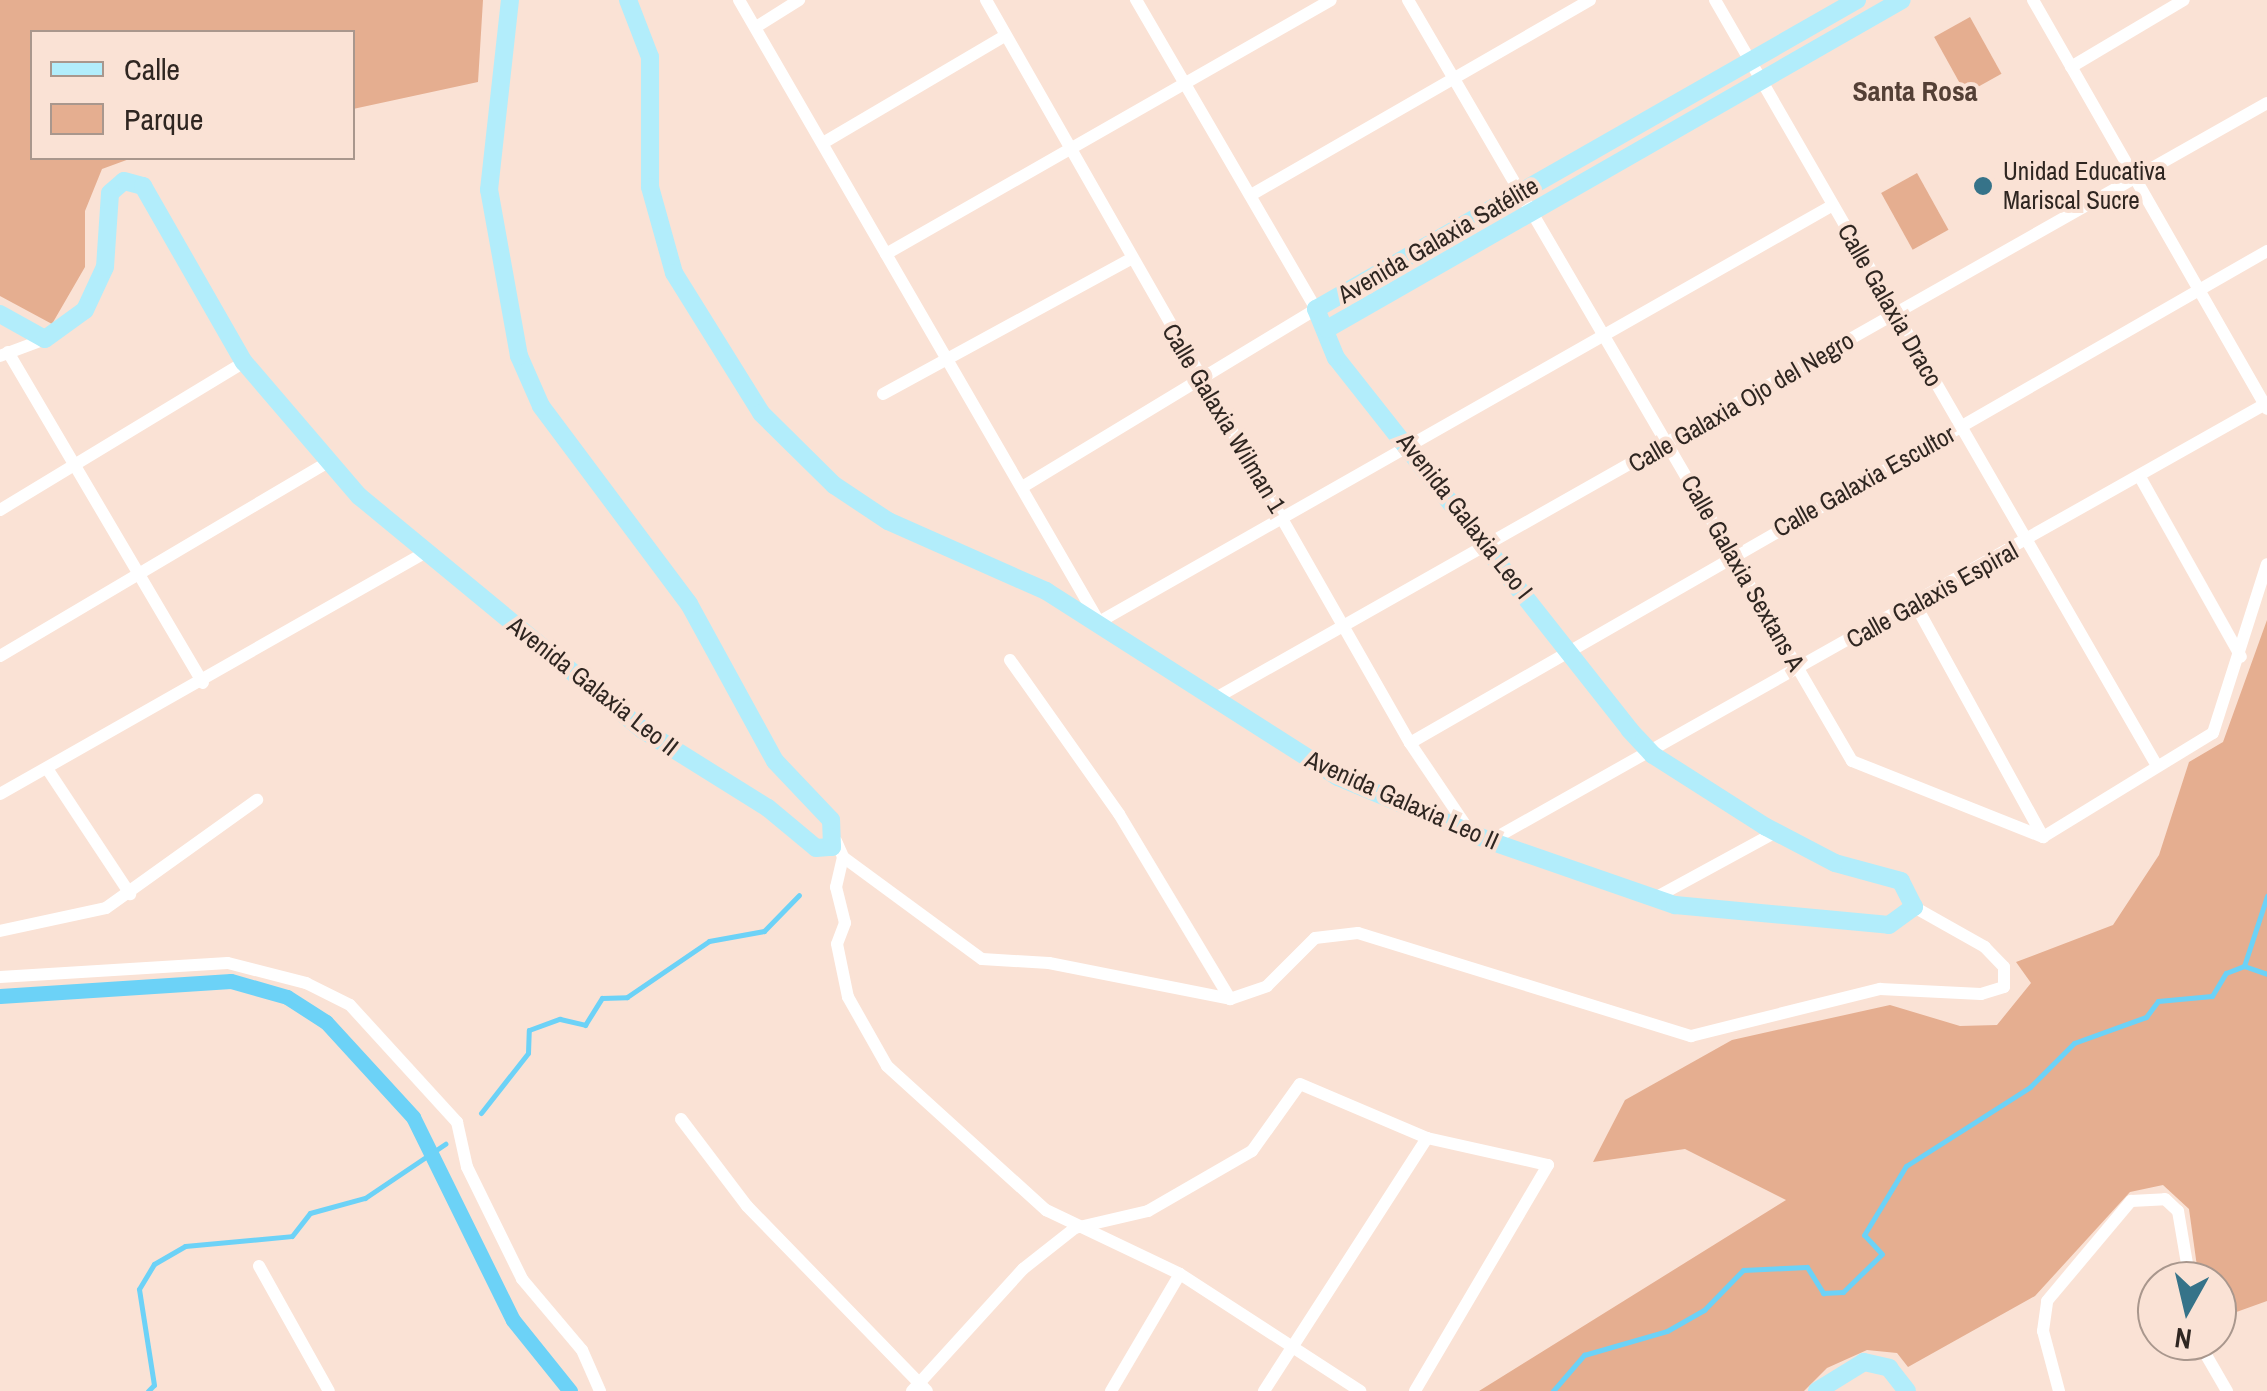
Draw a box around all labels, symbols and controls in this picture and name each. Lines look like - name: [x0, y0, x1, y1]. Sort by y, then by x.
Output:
- legend: [30, 30, 355, 160]
- text: Calle: [124, 49, 180, 89]
- district label: Santa Rosa: [1852, 74, 1978, 108]
- text: Parque: [124, 99, 203, 139]
- place label: Unidad Educativa Mariscal Sucre: [2003, 157, 2166, 216]
- street label: Avenida Galaxia Satélite: [1332, 170, 1544, 310]
- marker: Unidad Educativa Mariscal Sucre: [1972, 175, 1994, 197]
- street label: Calle Galaxia Draco: [1831, 218, 1949, 392]
- street label: Calle Galaxia Wilman 1: [1156, 318, 1292, 518]
- street label: Calle Galaxia Ojo del Negro: [1623, 325, 1859, 479]
- street label: Calle Galaxia Escultor: [1768, 419, 1960, 543]
- street label: Avenida Galaxia Leo I: [1391, 427, 1539, 605]
- street label: Calle Galaxia Sextans A: [1674, 469, 1812, 677]
- street label: Calle Galaxis Espiral: [1841, 535, 2023, 655]
- street label: Avenida Galaxia Leo II: [502, 610, 684, 762]
- street label: Avenida Galaxia Leo II: [1301, 744, 1503, 856]
- north arrow: [2137, 1261, 2237, 1361]
- text: N: [2172, 1319, 2194, 1359]

